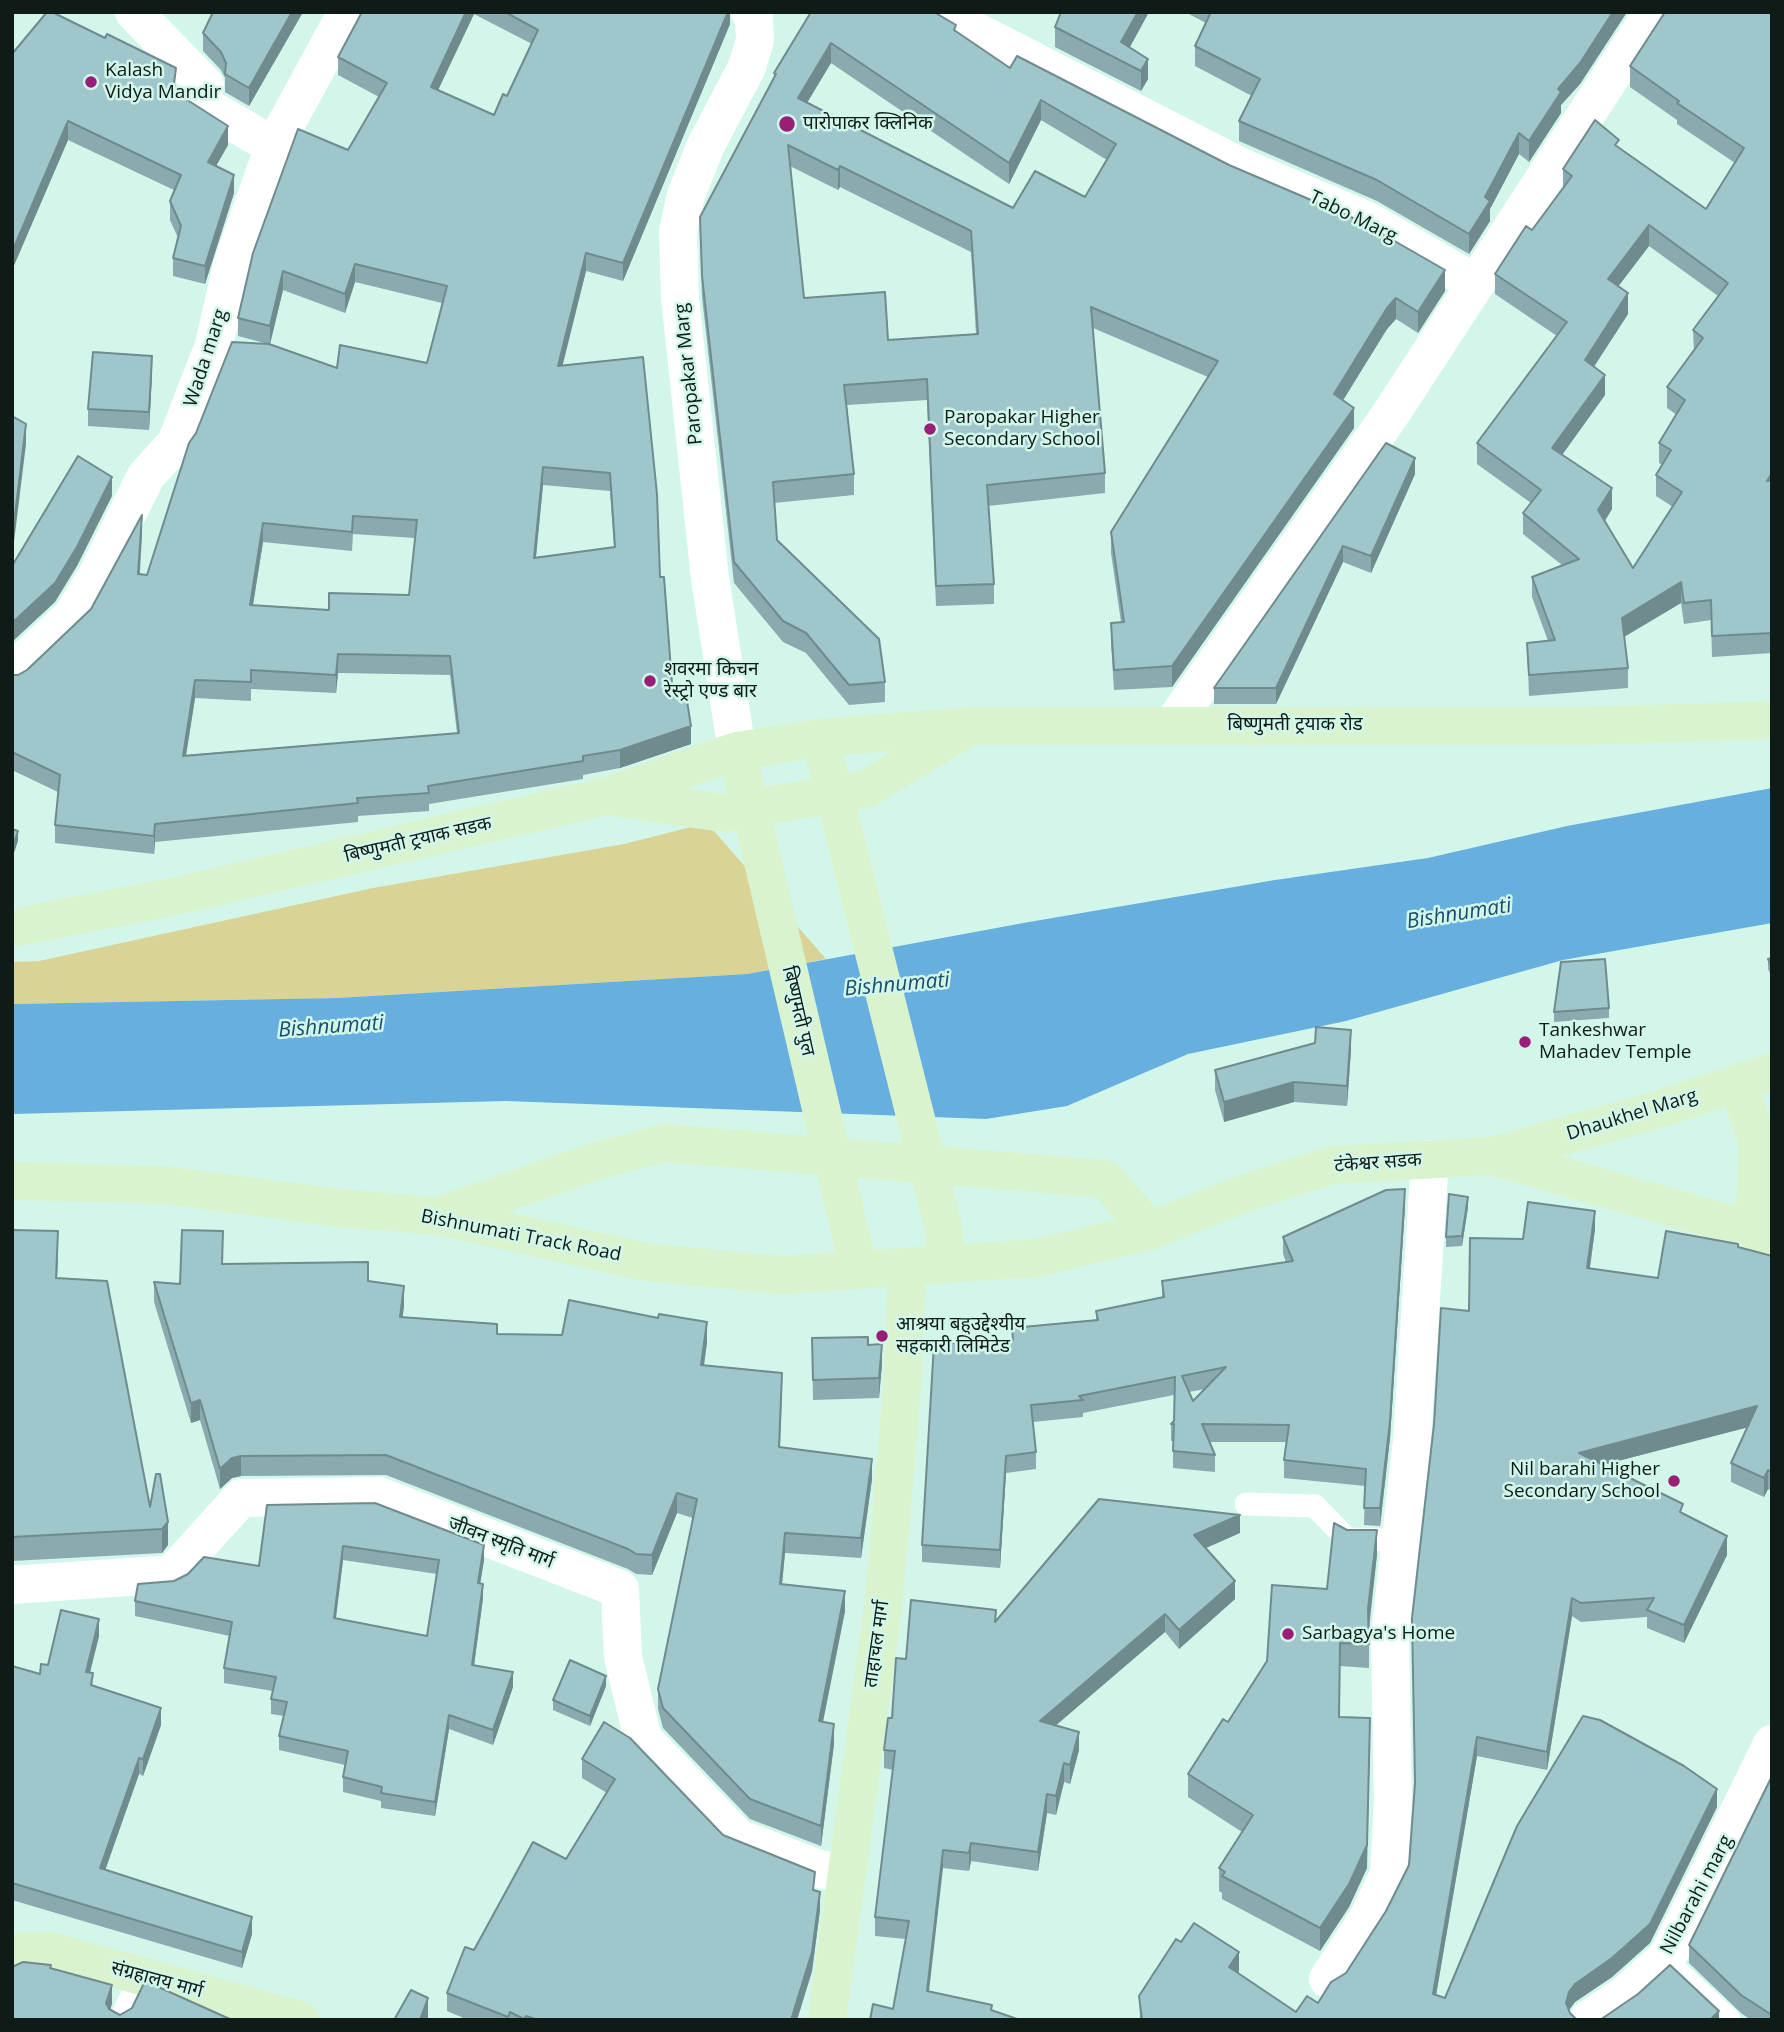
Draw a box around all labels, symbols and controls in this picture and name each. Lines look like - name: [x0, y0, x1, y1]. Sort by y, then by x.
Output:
- place label: Kalash Vidya Mandir: [105, 60, 221, 104]
- marker: Kalash Vidya Mandir: [83, 74, 99, 90]
- place label: पारोपाकर क्लिनिक: [803, 113, 933, 135]
- marker: पारोपाकर क्लिनिक: [777, 114, 797, 134]
- street label: Tabo Marg: [1305, 186, 1401, 248]
- street label: Paropakar Marg: [670, 302, 708, 446]
- street label: Wada marg: [179, 306, 233, 410]
- place label: Paropakar Higher Secondary School: [944, 407, 1100, 451]
- marker: Paropakar Higher Secondary School: [922, 421, 938, 437]
- place label: शवरमा किचन रेस्ट्रो एण्ड बार: [664, 659, 759, 703]
- marker: शवरमा किचन रेस्ट्रो एण्ड बार: [642, 673, 658, 689]
- street label: बिष्णुमती ट्रयाक रोड: [1227, 714, 1363, 736]
- street label: बिष्णुमती ट्रयाक सडक: [342, 812, 494, 868]
- water label: Bishnumati: [1405, 893, 1513, 935]
- street label: बिष्णुमती पुल: [777, 964, 819, 1058]
- water label: Bishnumati: [843, 968, 951, 1002]
- water label: Bishnumati: [277, 1011, 385, 1043]
- place label: Tankeshwar Mahadev Temple: [1539, 1020, 1691, 1064]
- marker: Tankeshwar Mahadev Temple: [1517, 1034, 1533, 1050]
- street label: Dhaukhel Marg: [1564, 1084, 1700, 1146]
- street label: टंकेश्वर सडक: [1334, 1149, 1422, 1177]
- street label: Bishnumati Track Road: [419, 1205, 623, 1267]
- place label: आश्रया बहुउद्देश्यीय सहकारी लिमिटेड: [896, 1314, 1025, 1358]
- marker: आश्रया बहुउद्देश्यीय सहकारी लिमिटेड: [874, 1328, 890, 1344]
- place label: Nil barahi Higher Secondary School: [1504, 1459, 1660, 1503]
- marker: Nil barahi Higher Secondary School: [1666, 1473, 1682, 1489]
- street label: जीवन स्मृति मार्ग: [445, 1512, 557, 1574]
- street label: ताहाचल मार्ग: [860, 1599, 894, 1689]
- place label: Sarbagya's Home: [1302, 1623, 1455, 1645]
- marker: Sarbagya's Home: [1280, 1626, 1296, 1642]
- street label: Nilbarahi marg: [1656, 1831, 1738, 1959]
- street label: संग्रहालय मार्ग: [108, 1957, 206, 2003]

